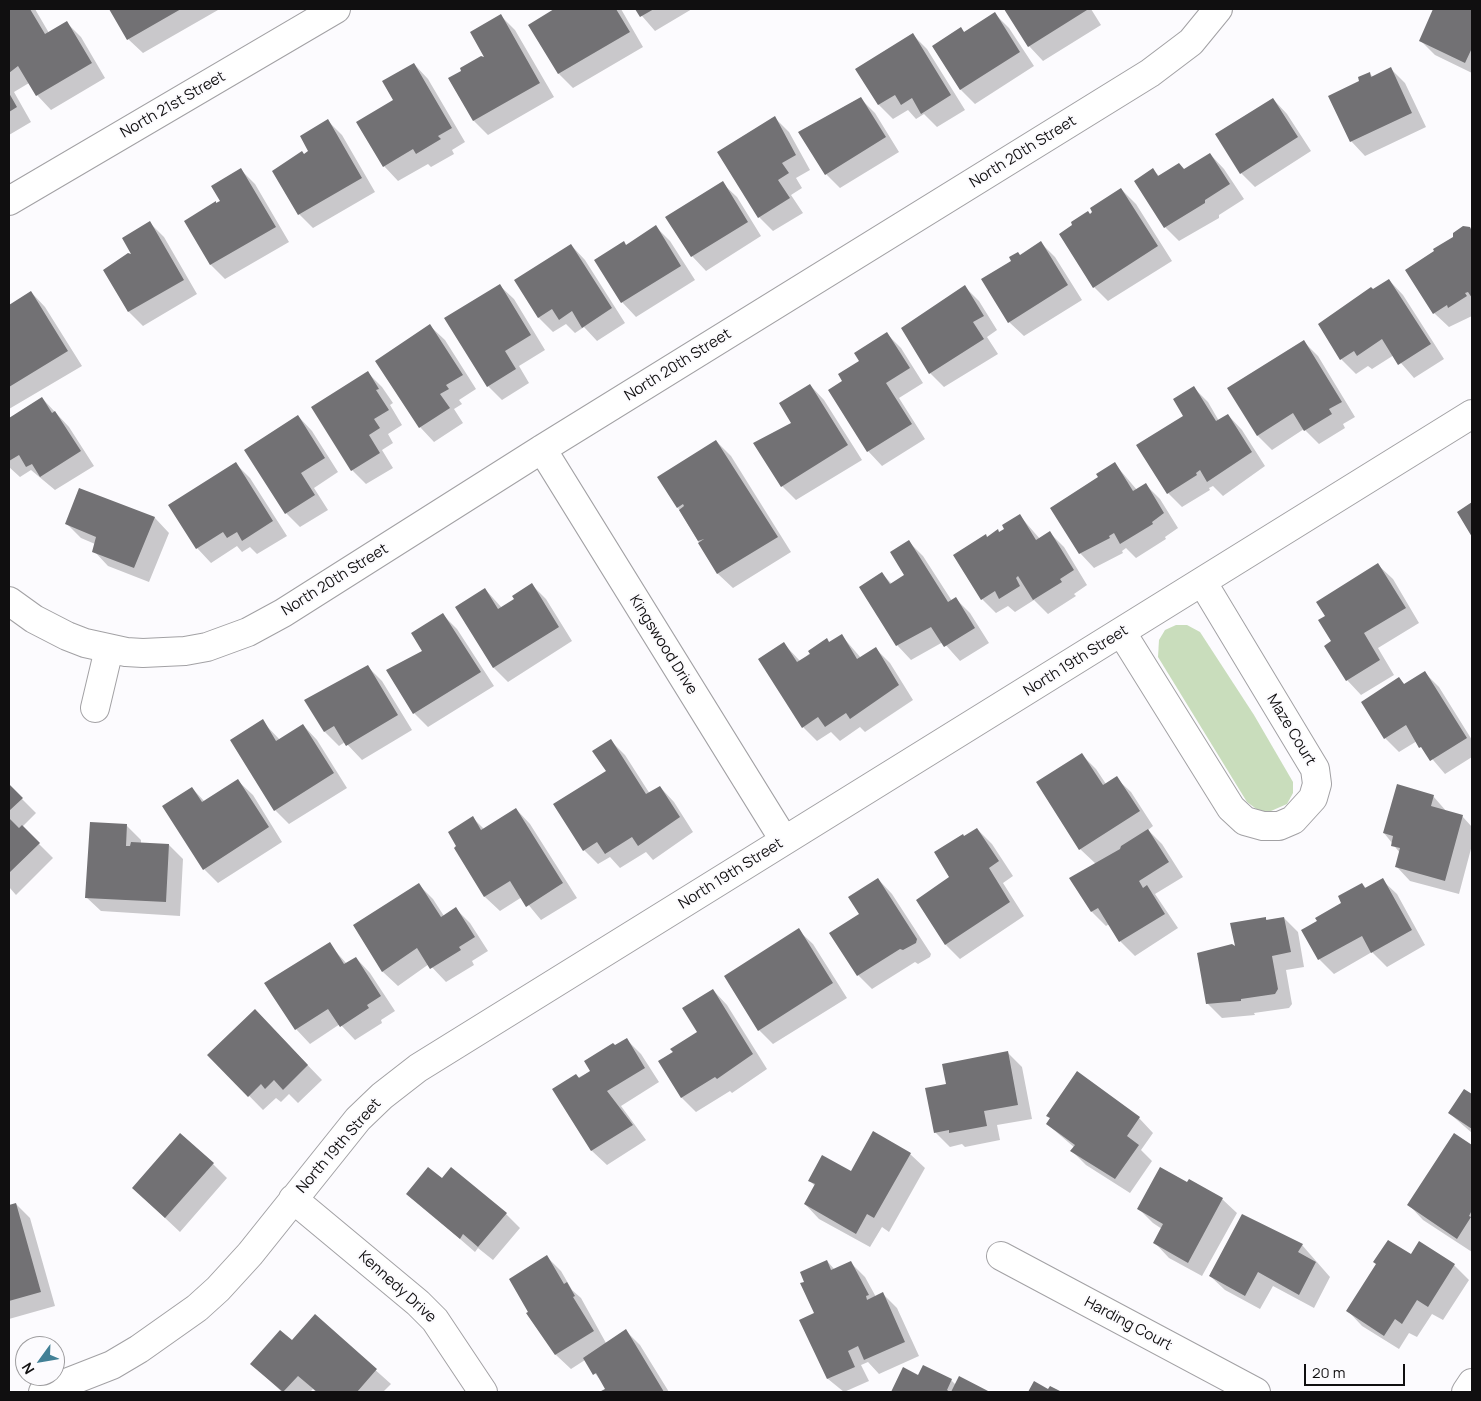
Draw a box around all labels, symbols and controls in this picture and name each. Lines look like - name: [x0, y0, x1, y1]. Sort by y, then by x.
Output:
- street label: North 21st Street: [117, 68, 229, 142]
- street label: North 20th Street: [966, 112, 1080, 192]
- street label: North 20th Street: [621, 325, 735, 405]
- street label: North 20th Street: [278, 540, 392, 620]
- street label: Kingswood Drive: [625, 592, 701, 698]
- street label: North 19th Street: [1021, 622, 1131, 700]
- street label: Maze Court: [1263, 691, 1319, 769]
- street label: North 19th Street: [676, 835, 786, 913]
- street label: North 19th Street: [293, 1095, 385, 1197]
- street label: Kennedy Drive: [354, 1247, 440, 1327]
- street label: Harding Court: [1081, 1293, 1175, 1355]
- north arrow: [15, 1336, 65, 1386]
- scale bar: [1306, 1354, 1407, 1386]
- text: N: [17, 1359, 38, 1378]
- text: 20 m: [1312, 1362, 1345, 1383]

